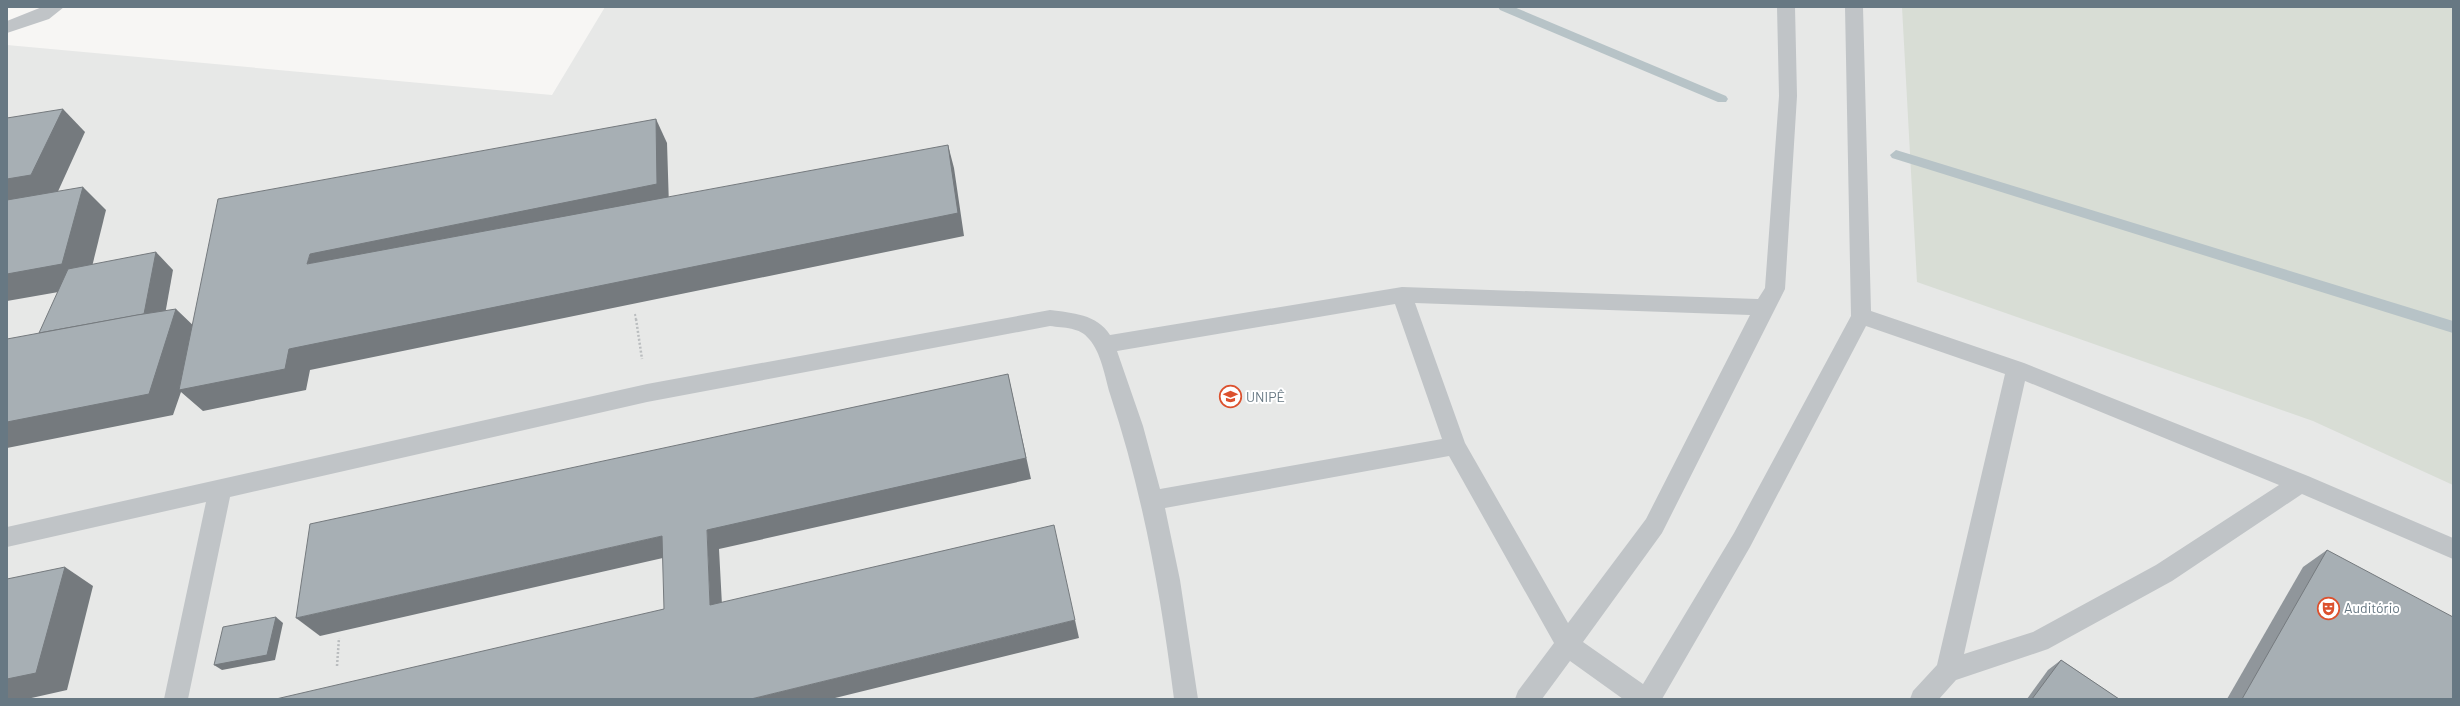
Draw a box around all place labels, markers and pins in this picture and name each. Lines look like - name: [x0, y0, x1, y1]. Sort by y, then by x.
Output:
- school or university icon: UNIPÊ: [1217, 384, 1243, 410]
- place label: UNIPÊ: [1246, 388, 1285, 405]
- theatre icon: Auditório: [2316, 595, 2342, 621]
- place label: Auditório: [2344, 599, 2400, 616]

